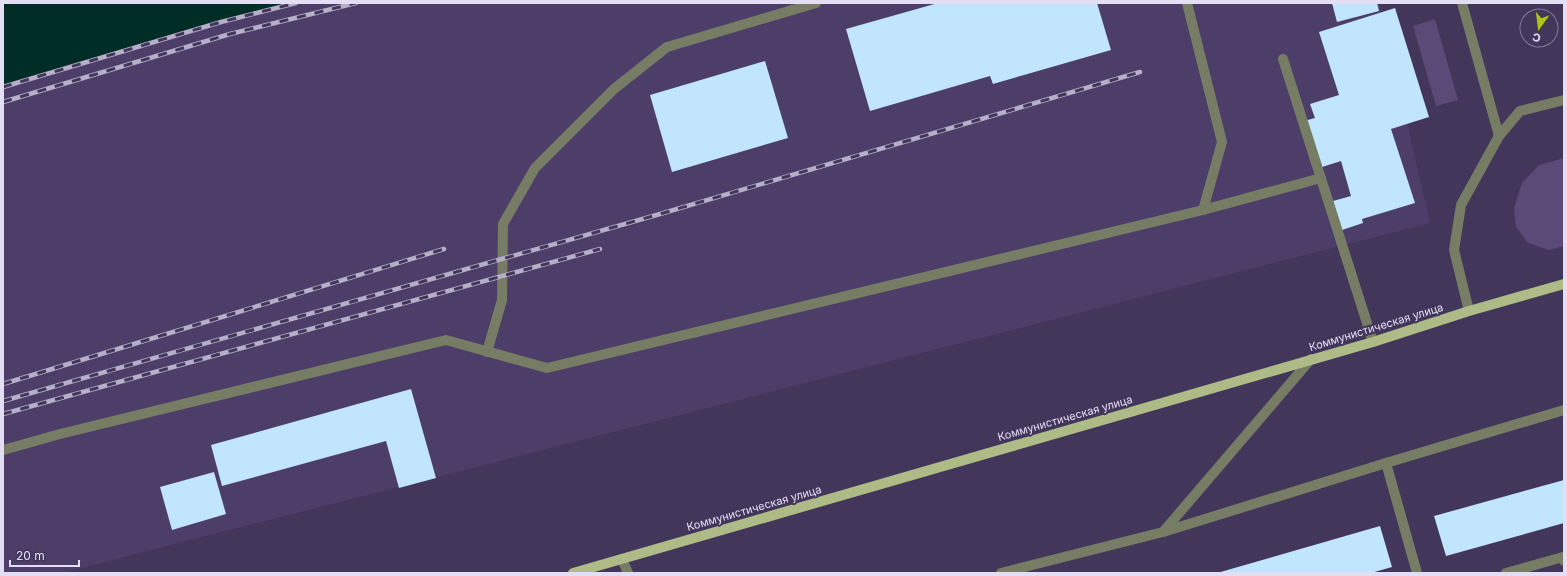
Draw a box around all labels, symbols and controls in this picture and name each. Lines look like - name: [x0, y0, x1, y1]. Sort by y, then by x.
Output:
- north arrow: [1519, 8, 1559, 48]
- text: С: [1531, 30, 1542, 45]
- street label: Коммунистическая улица: [1307, 300, 1445, 354]
- street label: Коммунистическая улица: [996, 392, 1134, 444]
- street label: Коммунистическая улица: [685, 482, 823, 534]
- scale bar: [10, 542, 79, 568]
- text: 20 m: [16, 548, 45, 563]

